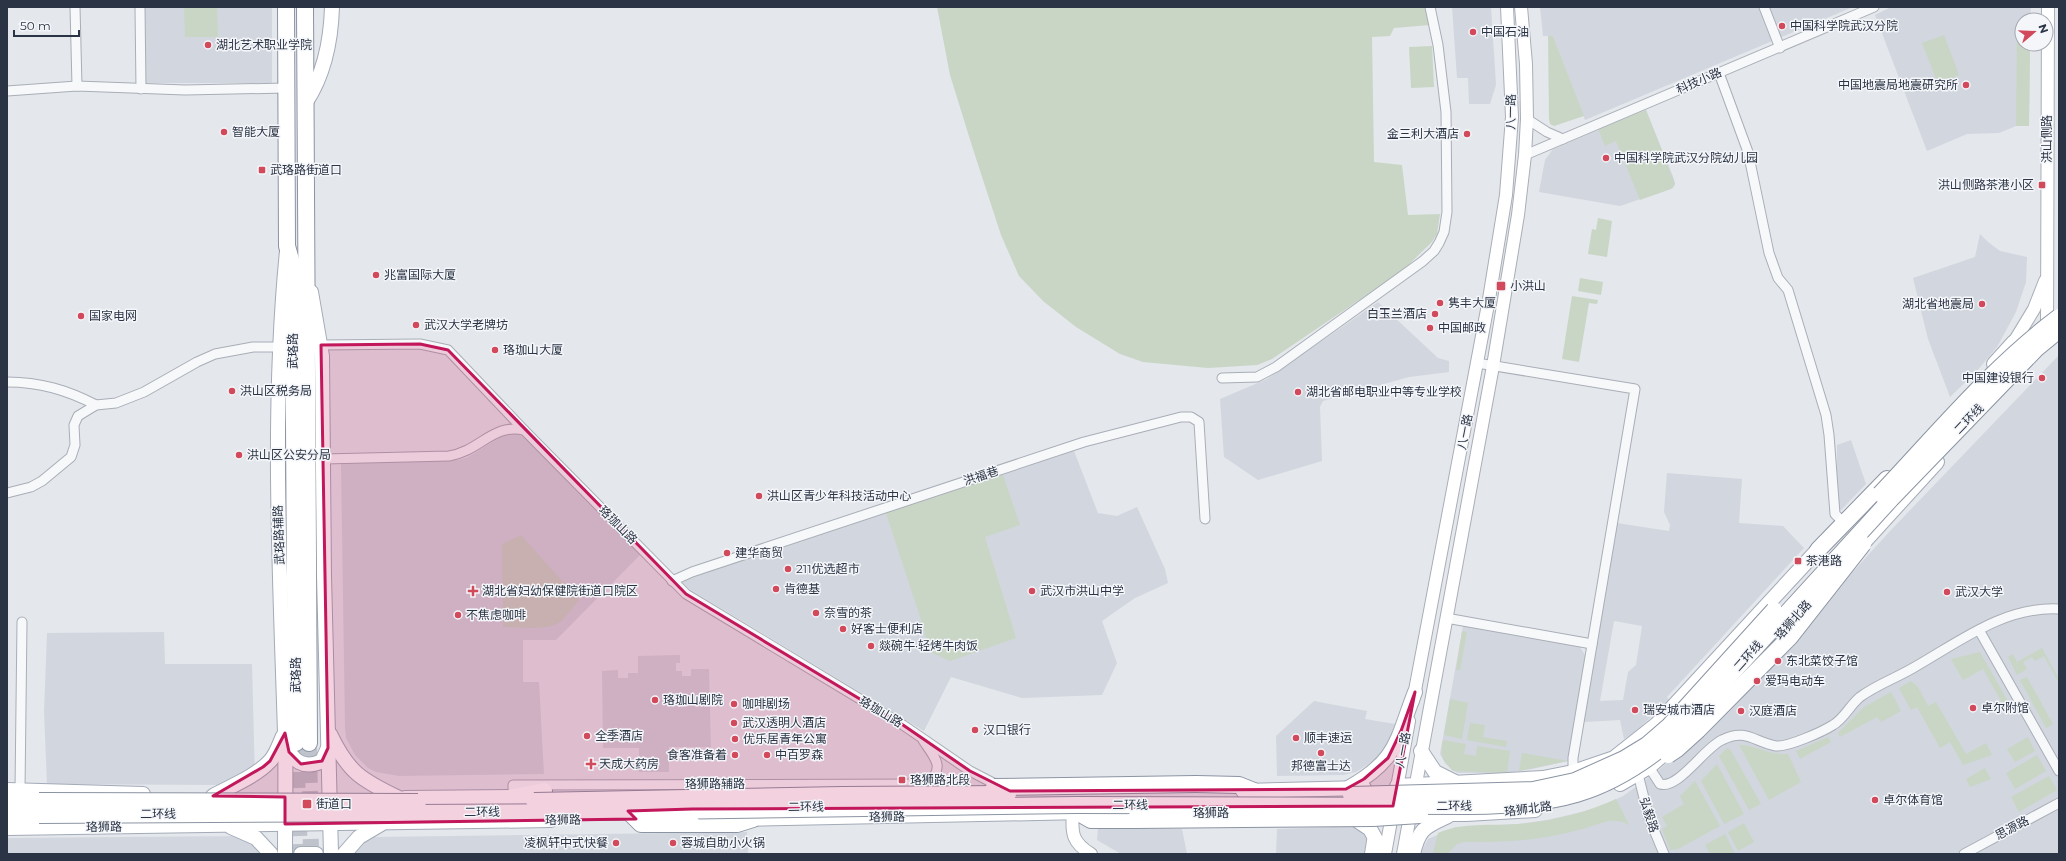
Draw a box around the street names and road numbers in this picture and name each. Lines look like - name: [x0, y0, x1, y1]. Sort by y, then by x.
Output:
- street label: 科技小路: [1674, 64, 1724, 97]
- street label: 八一路: [1503, 94, 1518, 130]
- street label: 洪山侧路: [2039, 115, 2054, 163]
- street label: 武珞路: [285, 333, 300, 369]
- street label: 二环线: [1951, 400, 1987, 437]
- street label: 八一路: [1454, 413, 1475, 451]
- street label: 洪福巷: [961, 463, 1000, 488]
- street label: 珞珈山路: [596, 502, 641, 547]
- street label: 武珞路辅路: [270, 505, 287, 565]
- street label: 珞狮北路: [1771, 597, 1814, 643]
- street label: 二环线: [1730, 637, 1765, 674]
- street label: 武珞路: [288, 657, 303, 693]
- street label: 珞珈山路: [857, 693, 906, 730]
- street label: 八一路: [1392, 731, 1413, 769]
- street label: 珞狮路辅路: [685, 776, 745, 791]
- street label: 弘毅路: [1637, 795, 1662, 834]
- street label: 二环线: [1112, 797, 1148, 812]
- street label: 二环线: [1436, 798, 1472, 813]
- street label: 珞狮北路: [1503, 798, 1553, 819]
- street label: 二环线: [788, 799, 824, 814]
- street label: 二环线: [464, 804, 500, 819]
- street label: 珞狮路: [1193, 805, 1229, 820]
- street label: 二环线: [140, 806, 176, 821]
- street label: 珞狮路: [869, 809, 905, 824]
- street label: 珞狮路: [545, 812, 581, 827]
- street label: 思源路: [1992, 812, 2031, 843]
- street label: 珞狮路: [86, 819, 122, 834]

